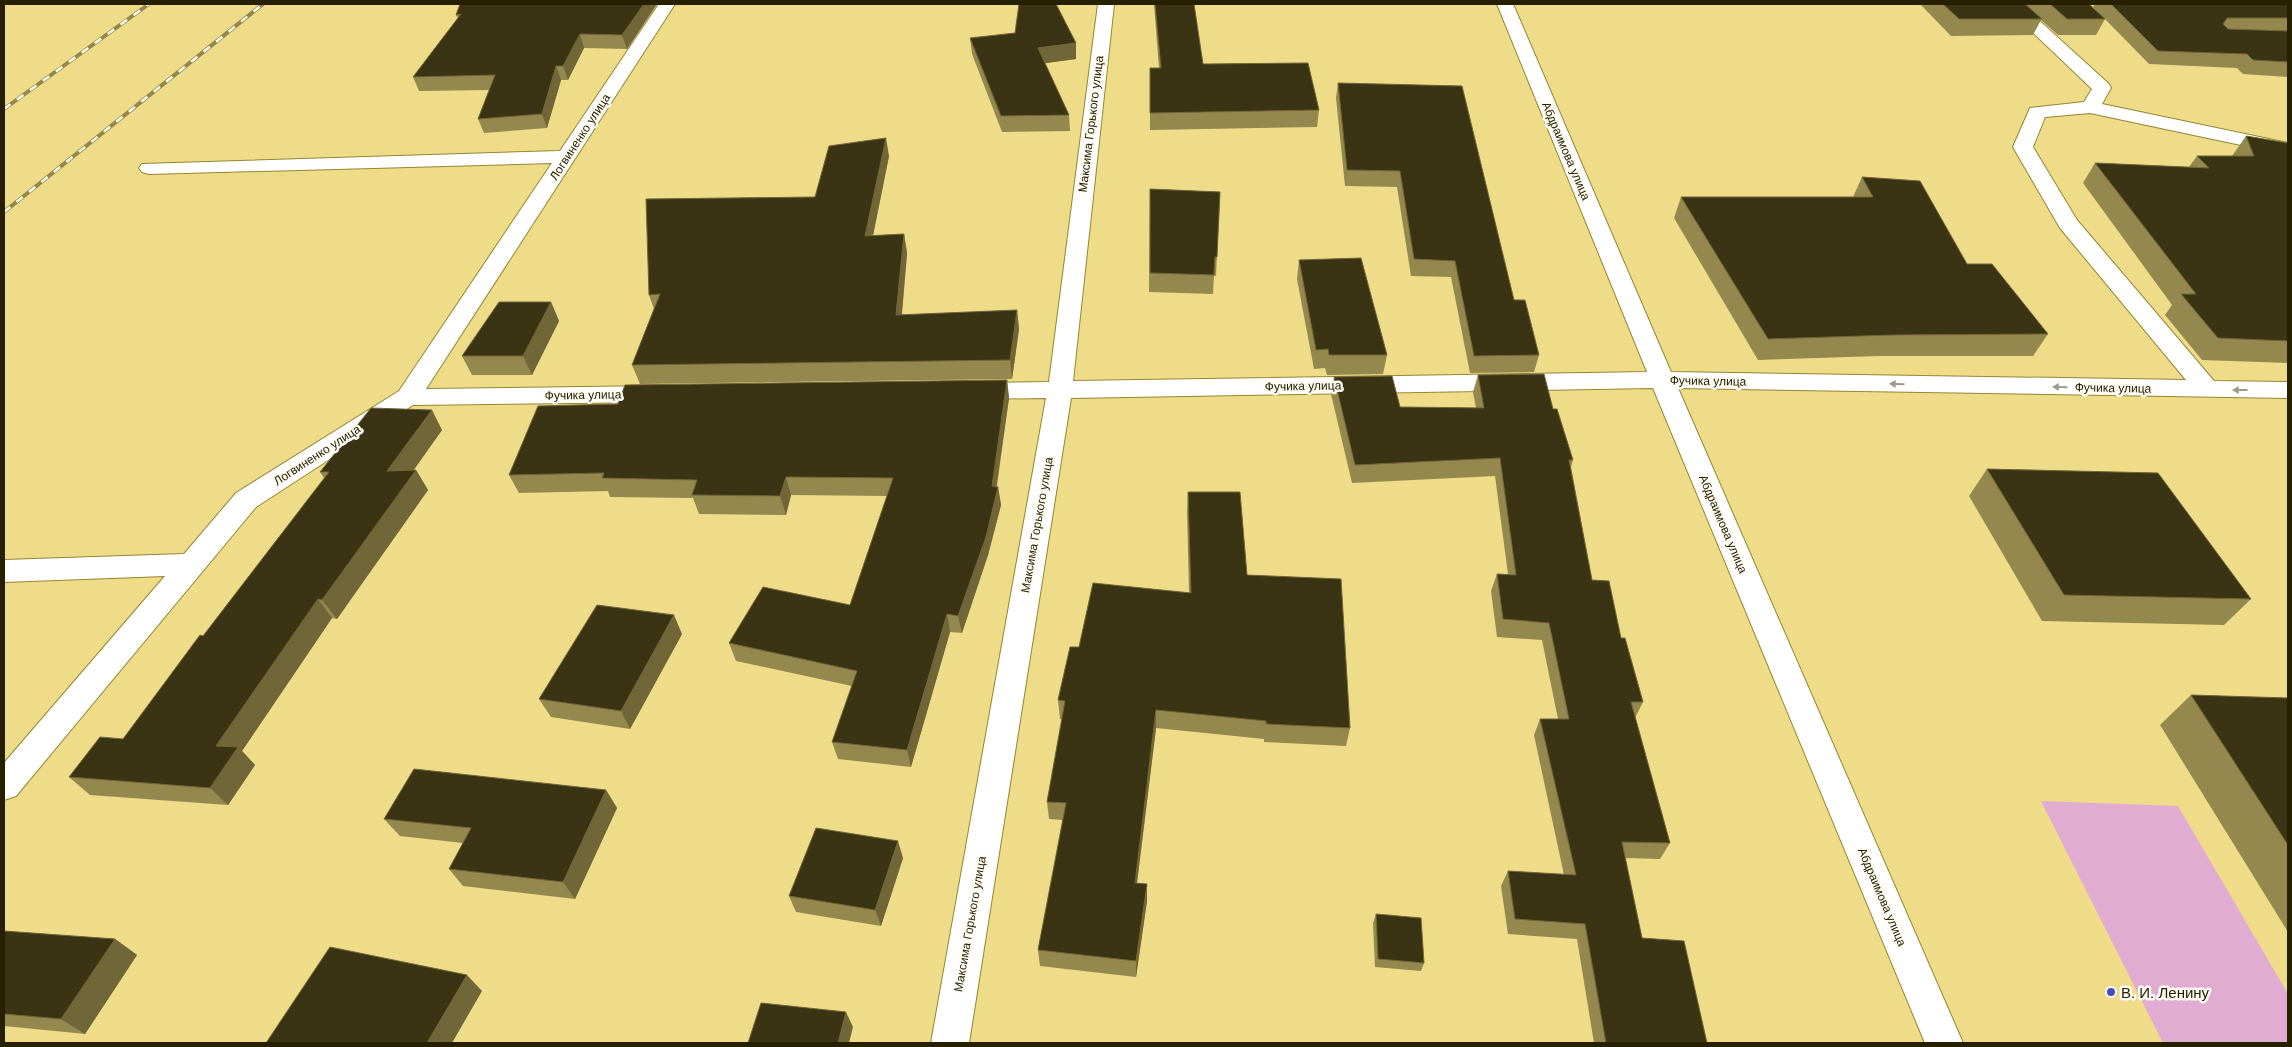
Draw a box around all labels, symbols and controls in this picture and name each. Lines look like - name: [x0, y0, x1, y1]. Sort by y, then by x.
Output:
- street label: Максима Горького улица: [1076, 55, 1106, 193]
- street label: Логвиненко улица: [547, 91, 613, 183]
- street label: Абдраимова улица: [1539, 100, 1593, 203]
- street label: Фучика улица: [1670, 373, 1747, 389]
- street label: Фучика улица: [1265, 378, 1342, 394]
- one-way arrow: [1889, 380, 1905, 388]
- street label: Фучика улица: [2075, 380, 2152, 396]
- one-way arrow: [2051, 383, 2067, 391]
- one-way arrow: [2231, 386, 2247, 394]
- street label: Фучика улица: [545, 387, 622, 403]
- street label: Логвиненко улица: [271, 422, 363, 488]
- street label: Максима Горького улица: [1018, 456, 1056, 594]
- street label: Абдраимова улица: [1696, 473, 1750, 576]
- street label: Абдраимова улица: [1855, 846, 1909, 949]
- street label: Максима Горького улица: [951, 855, 989, 993]
- place label: В. И. Ленину: [2121, 984, 2210, 1001]
- marker: В. И. Ленину: [2105, 986, 2117, 998]

